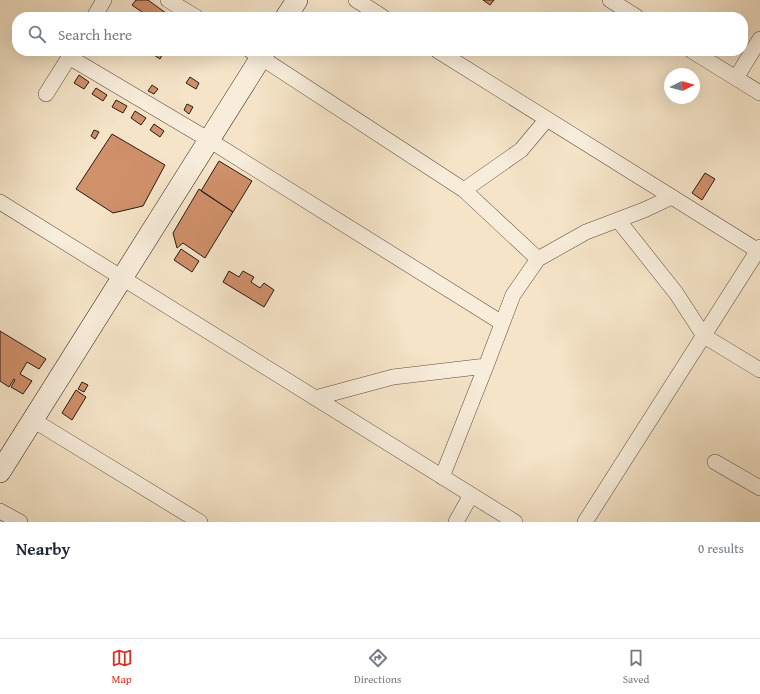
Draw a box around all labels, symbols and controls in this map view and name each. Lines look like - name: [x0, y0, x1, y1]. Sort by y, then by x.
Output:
- search box: [12, 12, 748, 56]
- icon: search: [26, 23, 48, 45]
- text: Search here: [58, 24, 132, 45]
- north arrow: [664, 68, 700, 104]
- text: Nearby: [16, 536, 70, 561]
- text: 0 results: [698, 539, 744, 558]
- tab: Map: [111, 647, 133, 687]
- tab: Directions: [354, 647, 401, 687]
- tab: Saved: [623, 647, 649, 687]

